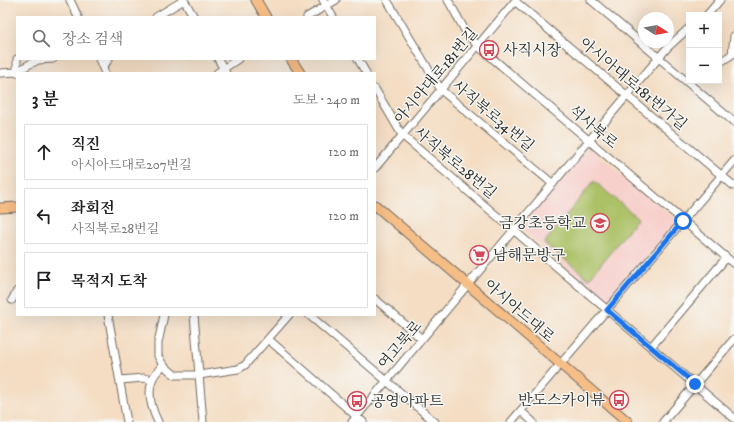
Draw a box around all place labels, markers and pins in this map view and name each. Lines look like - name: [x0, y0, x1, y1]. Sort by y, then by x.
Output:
- bus stop icon: 사직시장: [478, 39, 500, 61]
- place label: 사직시장: [503, 41, 561, 60]
- school or university icon: 금강초등학교: [589, 212, 611, 234]
- place label: 금강초등학교: [499, 214, 586, 233]
- supermarket icon: 남해문방구: [468, 244, 490, 266]
- place label: 남해문방구: [493, 246, 566, 265]
- bus stop icon: 반도스카이뷰: [608, 389, 630, 411]
- bus stop icon: 공영아파트: [346, 390, 368, 412]
- place label: 반도스카이뷰: [518, 391, 605, 410]
- place label: 공영아파트: [371, 392, 444, 411]

